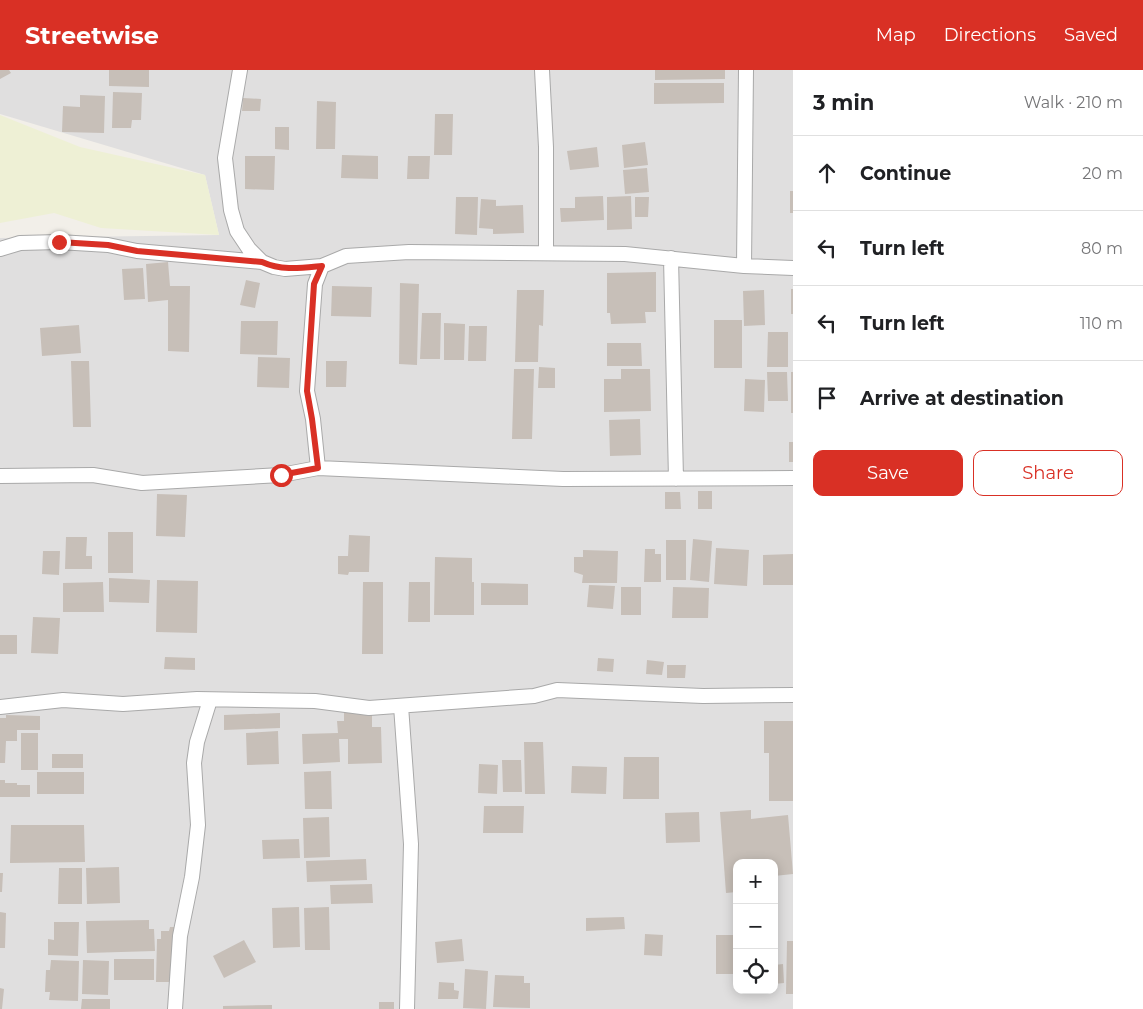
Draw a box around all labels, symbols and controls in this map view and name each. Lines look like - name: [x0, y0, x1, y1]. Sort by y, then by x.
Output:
- text: Streetwise: [25, 21, 159, 50]
- text: Map: [876, 24, 916, 46]
- text: Directions: [944, 24, 1036, 46]
- text: Saved: [1064, 24, 1118, 46]
- text: 3 min: [813, 90, 874, 115]
- text: Walk · 210 m: [1024, 93, 1123, 112]
- icon: ahead: [813, 159, 841, 187]
- text: Continue: [860, 162, 951, 185]
- text: 20 m: [1082, 164, 1123, 183]
- route end: [48, 231, 71, 254]
- icon: left: [813, 234, 841, 262]
- text: Turn left: [860, 237, 945, 260]
- text: 80 m: [1081, 239, 1123, 258]
- icon: left: [813, 309, 841, 337]
- text: Turn left: [860, 312, 945, 335]
- text: 110 m: [1080, 314, 1123, 333]
- icon: arrive: [813, 384, 841, 412]
- text: Arrive at destination: [860, 387, 1064, 410]
- button: Save: [813, 450, 963, 496]
- button: Share: [973, 450, 1123, 496]
- route start: [270, 464, 293, 487]
- map controls: [733, 859, 778, 994]
- button: +: [733, 859, 778, 904]
- button: −: [733, 904, 778, 949]
- button: locate: [733, 949, 778, 994]

